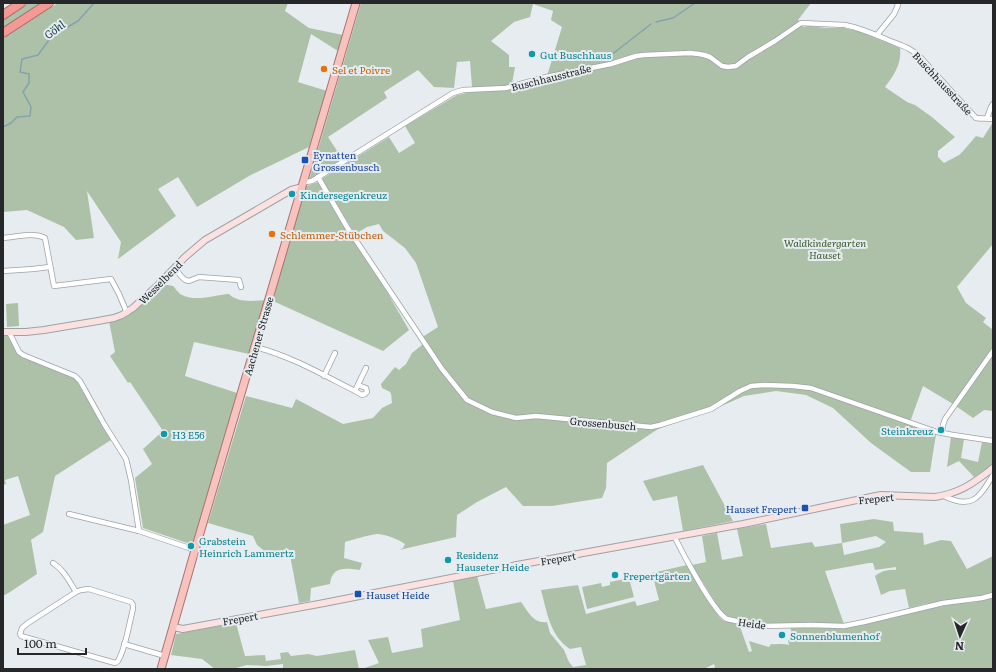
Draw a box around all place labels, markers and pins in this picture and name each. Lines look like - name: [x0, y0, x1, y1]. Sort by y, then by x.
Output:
- place label: Gut Buschhaus: [540, 47, 612, 62]
- marker: Gut Buschhaus: [527, 49, 537, 59]
- place label: Sel et Poivre: [332, 62, 390, 77]
- marker: Sel et Poivre: [319, 64, 329, 74]
- place label: Eynatten Grossenbusch: [313, 147, 380, 174]
- marker: Eynatten Grossenbusch: [300, 155, 310, 165]
- place label: Kindersegenkreuz: [300, 187, 387, 202]
- marker: Kindersegenkreuz: [287, 189, 297, 199]
- place label: Schlemmer-Stübchen: [280, 227, 384, 242]
- marker: Schlemmer-Stübchen: [267, 229, 277, 239]
- place label: Steinkreuz: [881, 423, 933, 438]
- marker: Steinkreuz: [936, 425, 946, 435]
- place label: H3 E56: [172, 427, 205, 442]
- marker: H3 E56: [159, 429, 169, 439]
- place label: Hauset Frepert: [726, 501, 797, 516]
- marker: Hauset Frepert: [800, 503, 810, 513]
- place label: Grabstein Heinrich Lammertz: [199, 533, 294, 560]
- marker: Grabstein Heinrich Lammertz: [186, 541, 196, 551]
- place label: Residenz Hauseter Heide: [456, 547, 529, 574]
- marker: Residenz Hauseter Heide: [443, 555, 453, 565]
- place label: Frepertgärten: [623, 568, 690, 583]
- marker: Frepertgärten: [610, 570, 620, 580]
- place label: Hauset Heide: [366, 587, 430, 602]
- marker: Hauset Heide: [353, 589, 363, 599]
- place label: Sonnenblumenhof: [790, 628, 880, 643]
- marker: Sonnenblumenhof: [777, 630, 787, 640]

